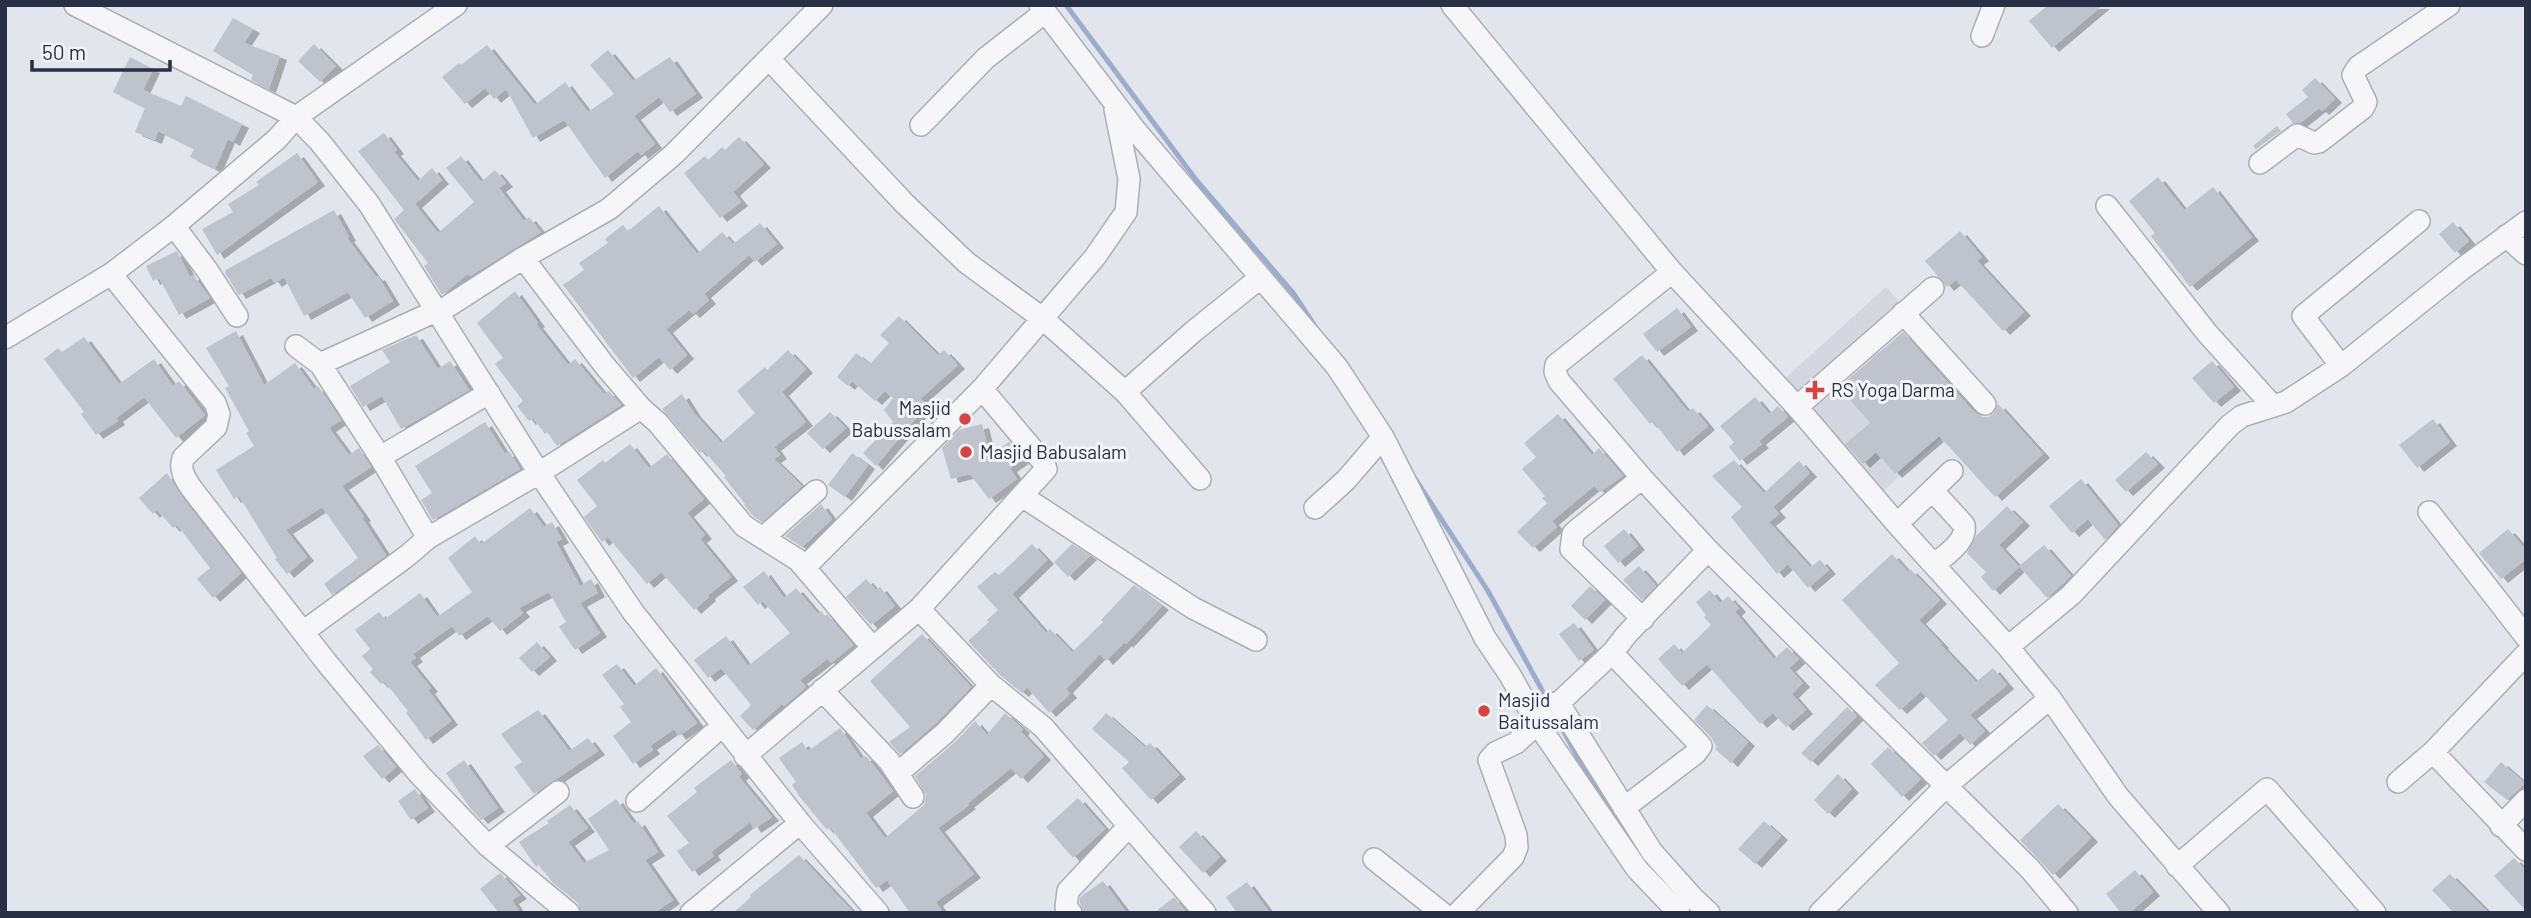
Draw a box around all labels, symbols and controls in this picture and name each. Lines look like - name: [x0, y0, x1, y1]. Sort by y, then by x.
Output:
- scale bar: [32, 28, 170, 72]
- text: 50 m: [42, 39, 86, 64]
- place label: RS Yoga Darma: [1831, 378, 1955, 401]
- marker: RS Yoga Darma: [1805, 380, 1825, 400]
- place label: Masjid Babussalam: [851, 396, 951, 441]
- marker: Masjid Babussalam: [957, 411, 973, 427]
- place label: Masjid Babusalam: [980, 440, 1127, 463]
- marker: Masjid Babusalam: [958, 444, 974, 460]
- place label: Masjid Baitussalam: [1498, 688, 1599, 733]
- marker: Masjid Baitussalam: [1476, 703, 1492, 719]

